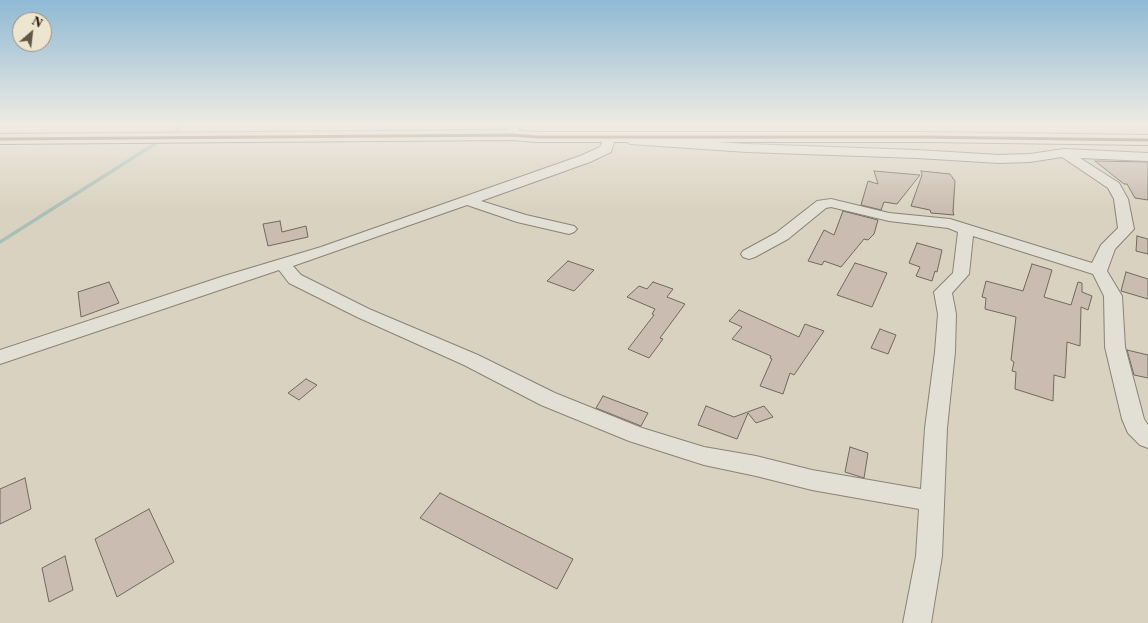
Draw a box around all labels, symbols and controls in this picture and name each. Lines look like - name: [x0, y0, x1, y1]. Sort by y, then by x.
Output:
- north arrow: [12, 12, 52, 52]
- text: N: [30, 14, 45, 31]

